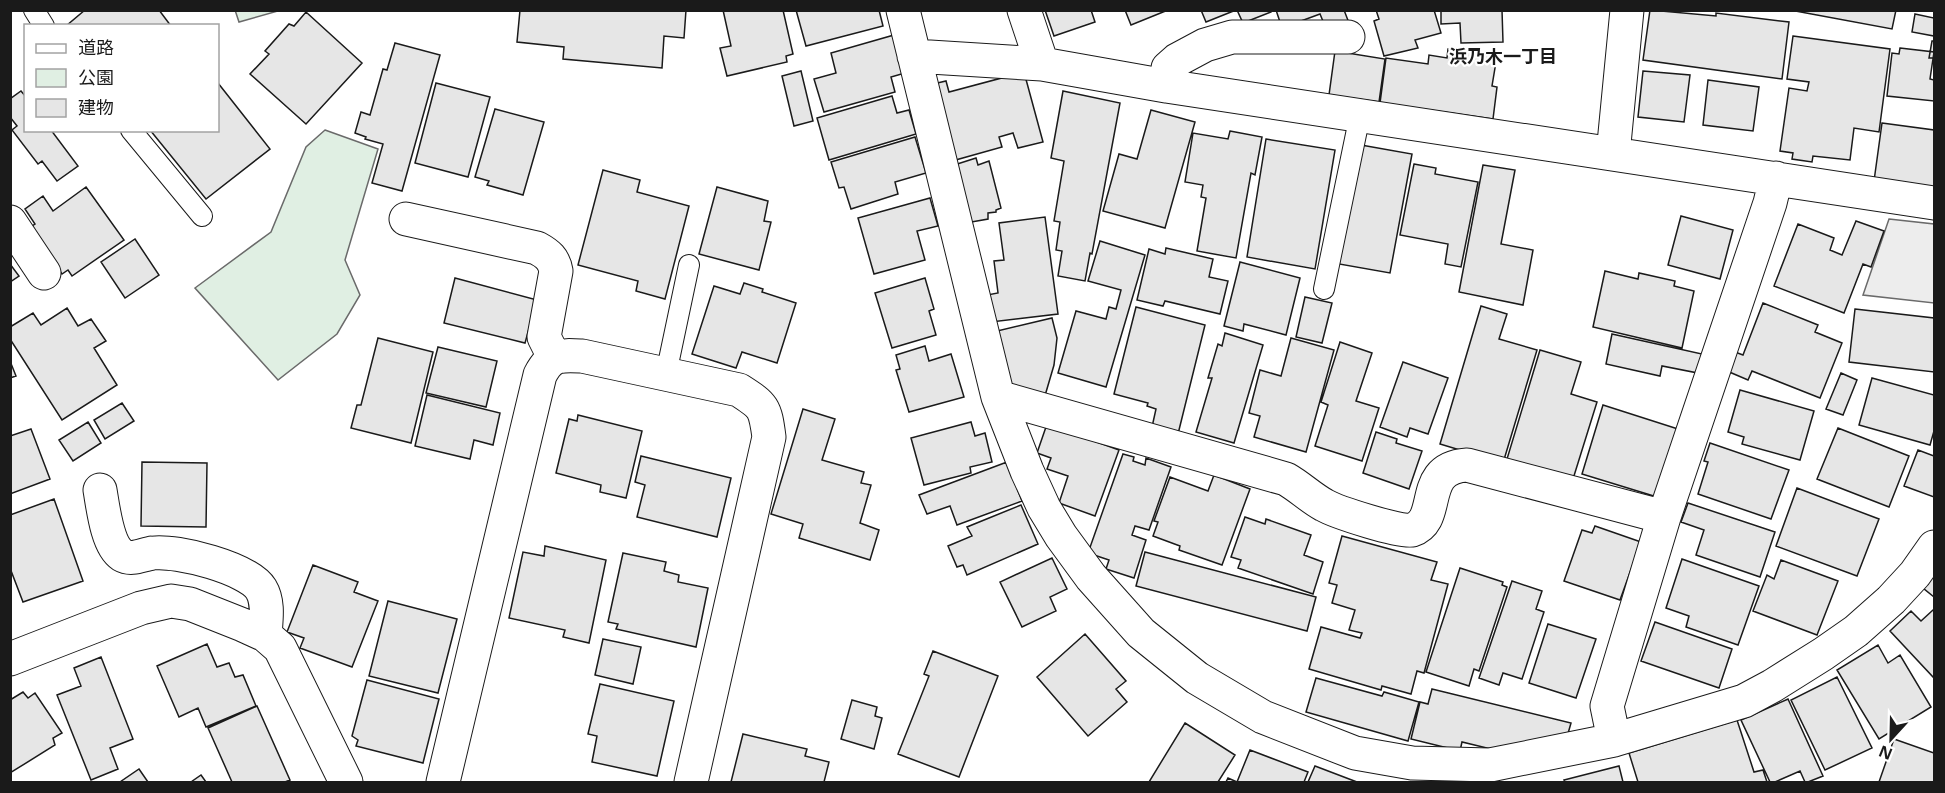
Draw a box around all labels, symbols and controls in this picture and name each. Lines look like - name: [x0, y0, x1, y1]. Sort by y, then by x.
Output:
- legend: [24, 24, 219, 132]
- text: 道路: [78, 35, 114, 59]
- district label: 浜乃木一丁目: [1449, 44, 1557, 68]
- text: 公園: [78, 65, 114, 89]
- text: 建物: [78, 95, 114, 119]
- north arrow: [1861, 709, 1921, 769]
- text: N: [1875, 740, 1896, 766]

